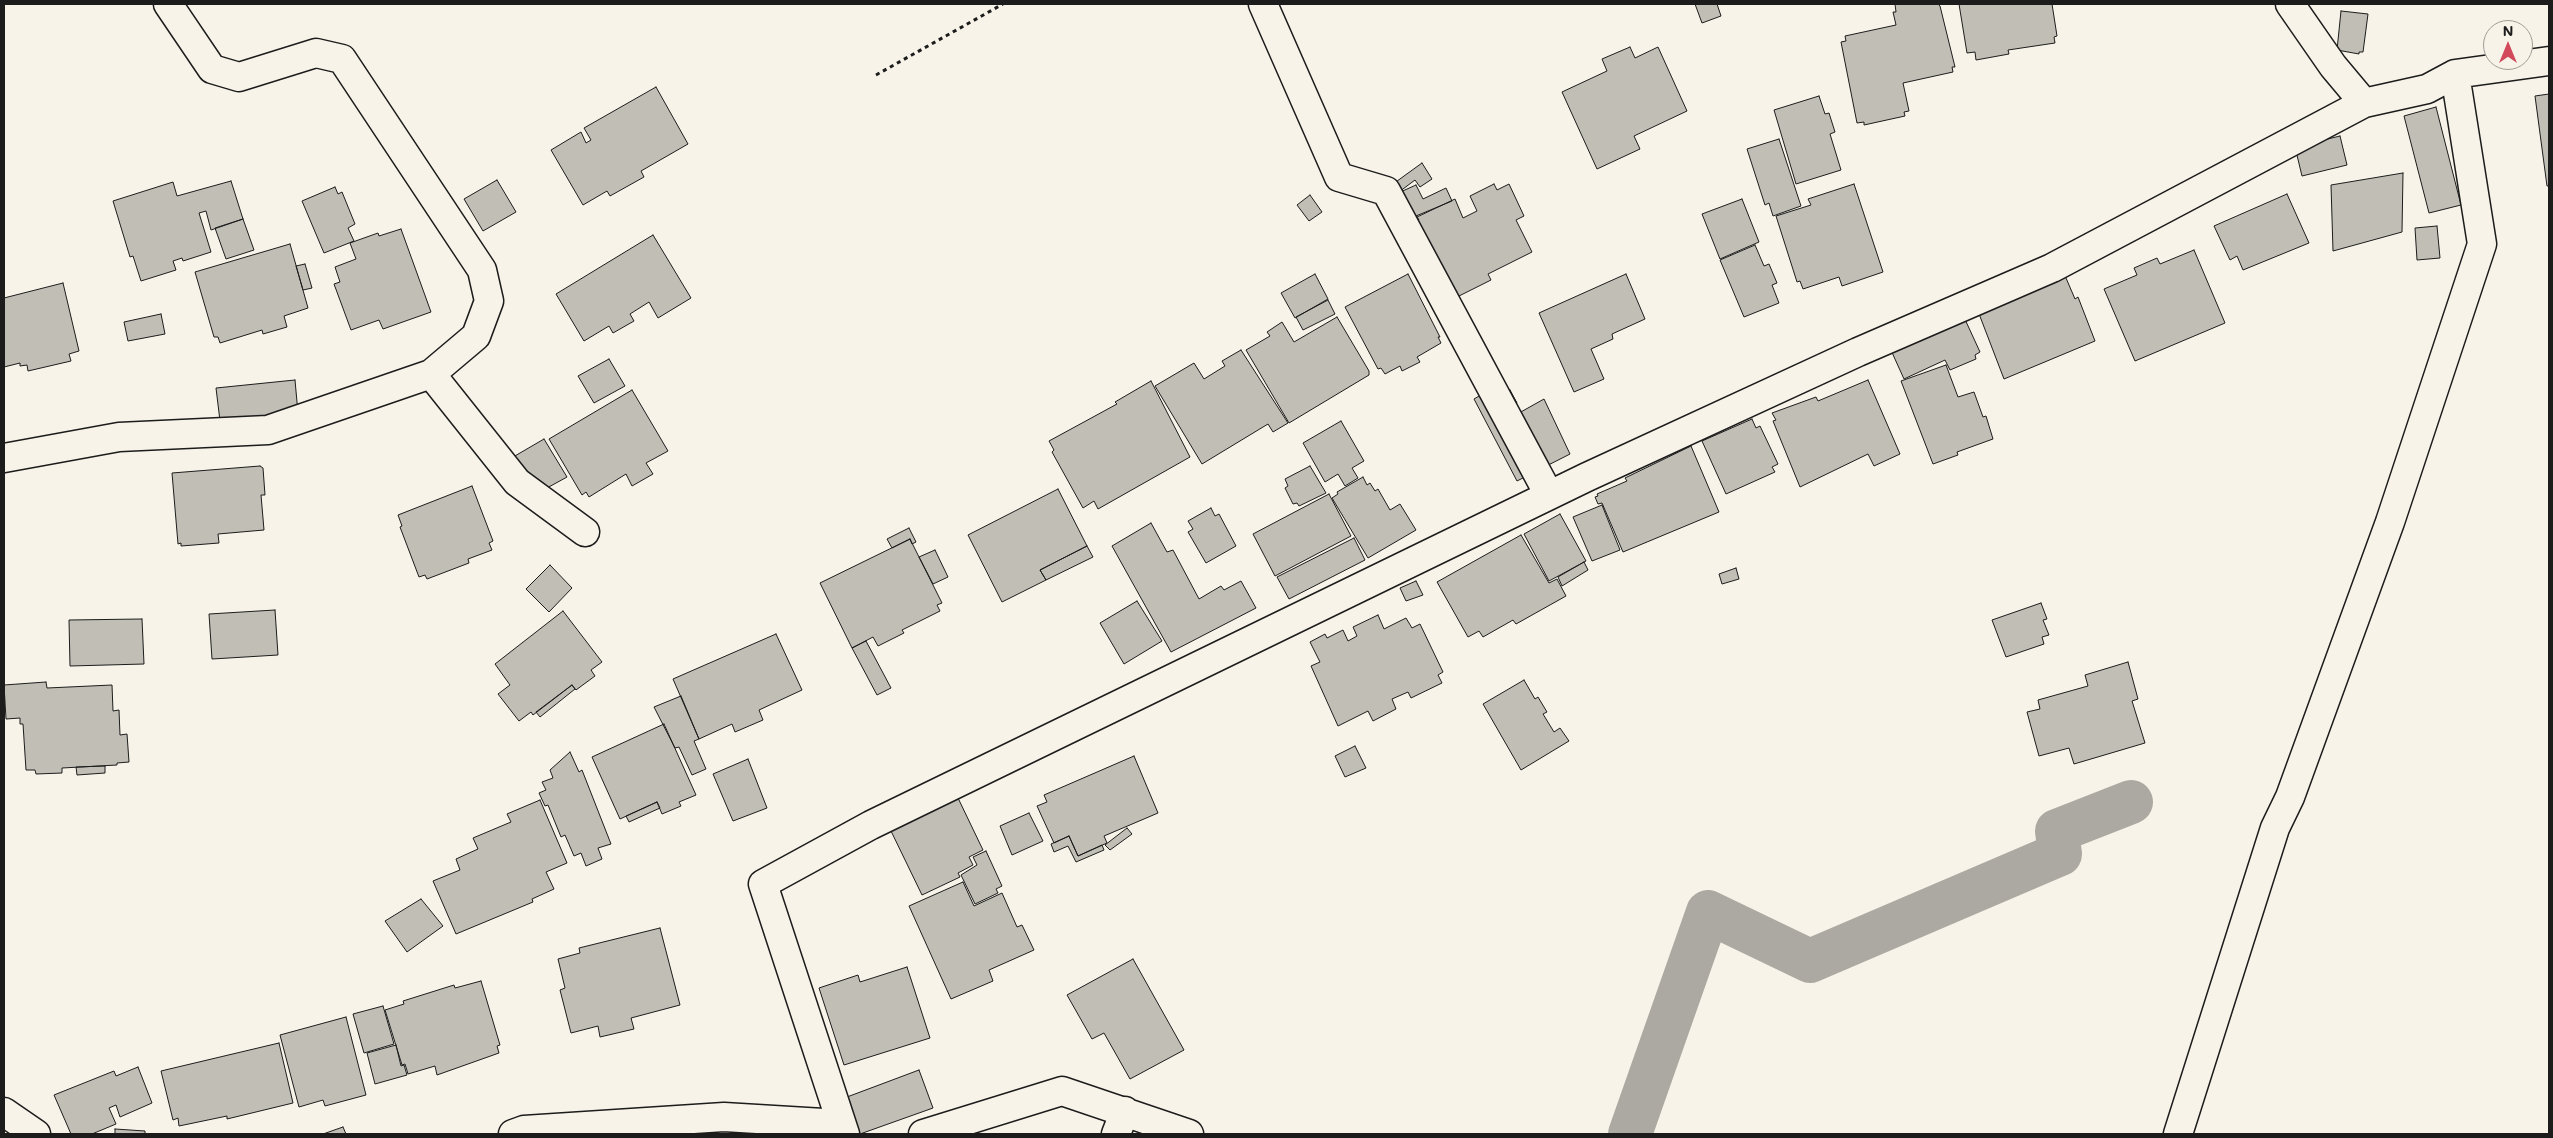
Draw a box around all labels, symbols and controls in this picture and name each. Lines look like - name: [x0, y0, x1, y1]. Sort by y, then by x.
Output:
- north arrow: [2483, 20, 2533, 70]
- text: N: [2503, 21, 2513, 40]

